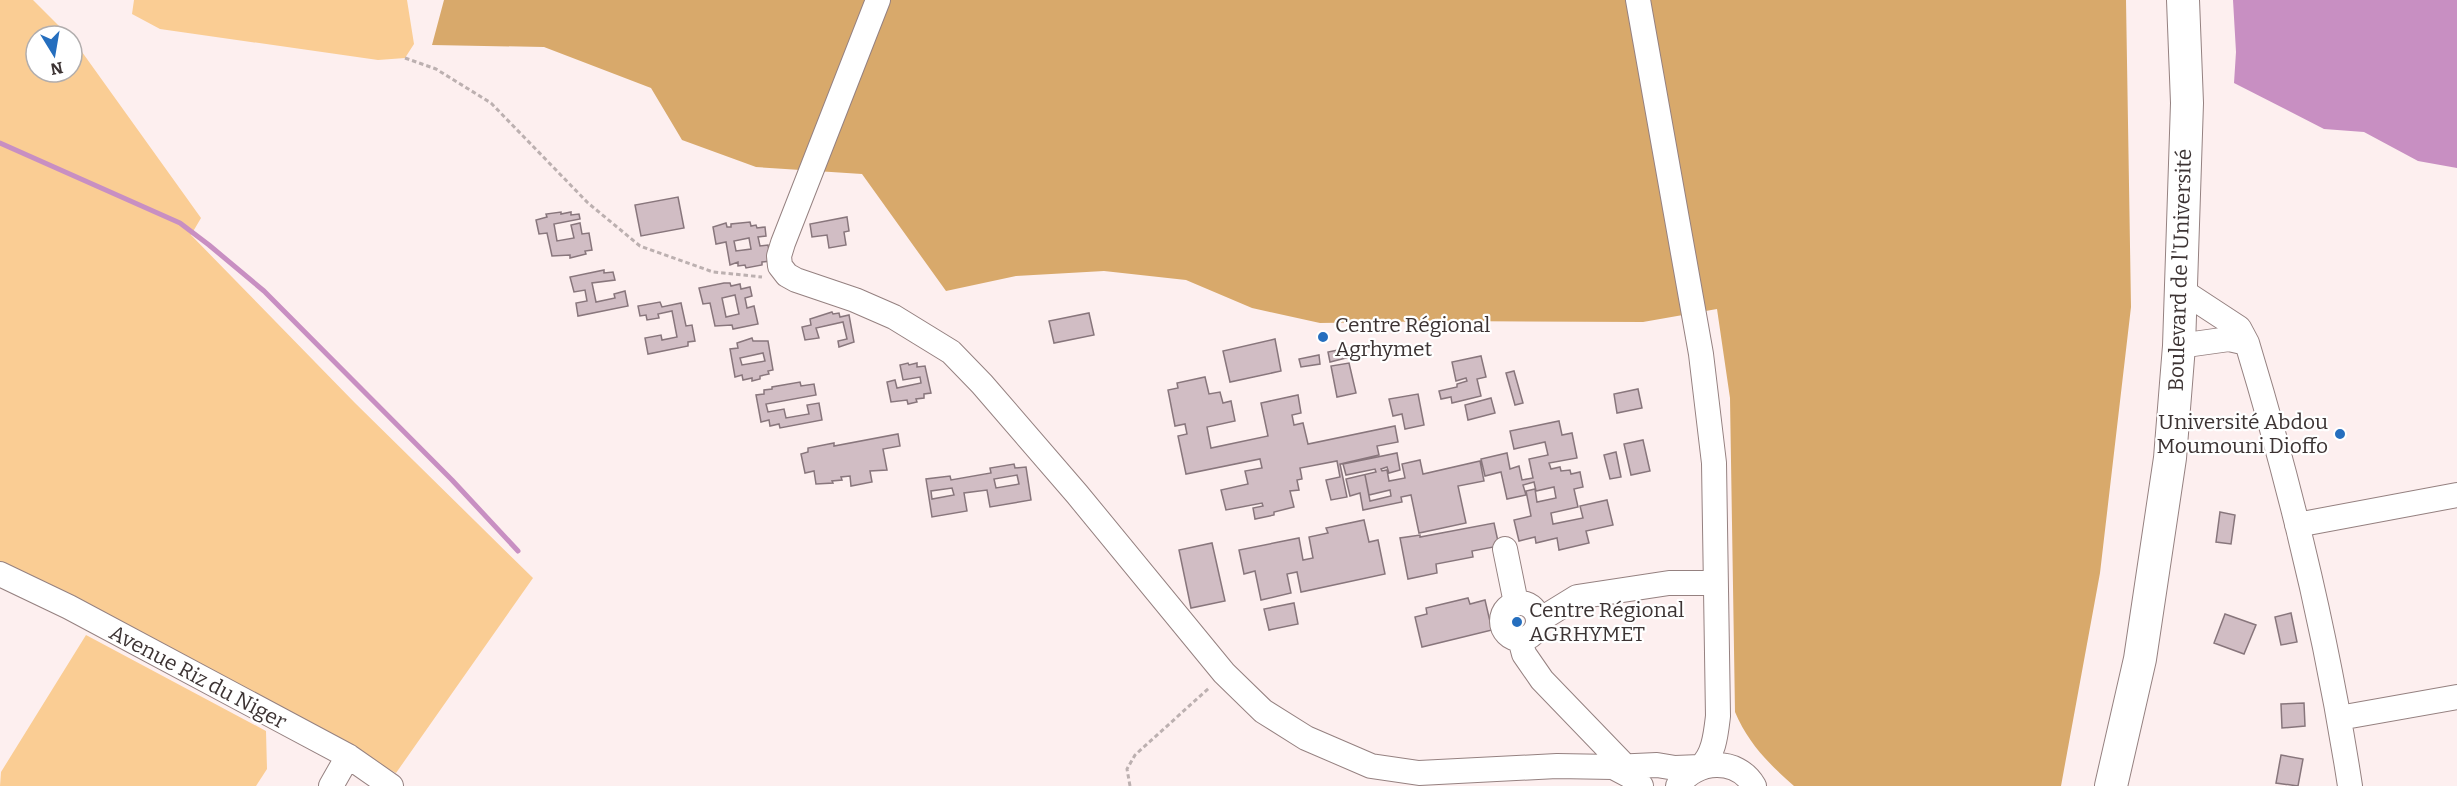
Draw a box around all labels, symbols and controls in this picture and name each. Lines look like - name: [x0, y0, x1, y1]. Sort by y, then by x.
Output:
- north arrow: [24, 24, 84, 84]
- text: N: [49, 58, 65, 79]
- street label: Boulevard de l'Université: [2163, 148, 2197, 392]
- place label: Centre Régional Agrhymet: [1335, 312, 1490, 362]
- marker: Centre Régional Agrhymet: [1316, 330, 1330, 344]
- place label: Université Abdou Moumouni Dioffo: [2156, 409, 2328, 459]
- marker: Université Abdou Moumouni Dioffo: [2333, 427, 2347, 441]
- place label: Centre Régional AGRHYMET: [1529, 597, 1684, 647]
- marker: Centre Régional AGRHYMET: [1510, 615, 1524, 629]
- street label: Avenue Riz du Niger: [105, 619, 291, 735]

